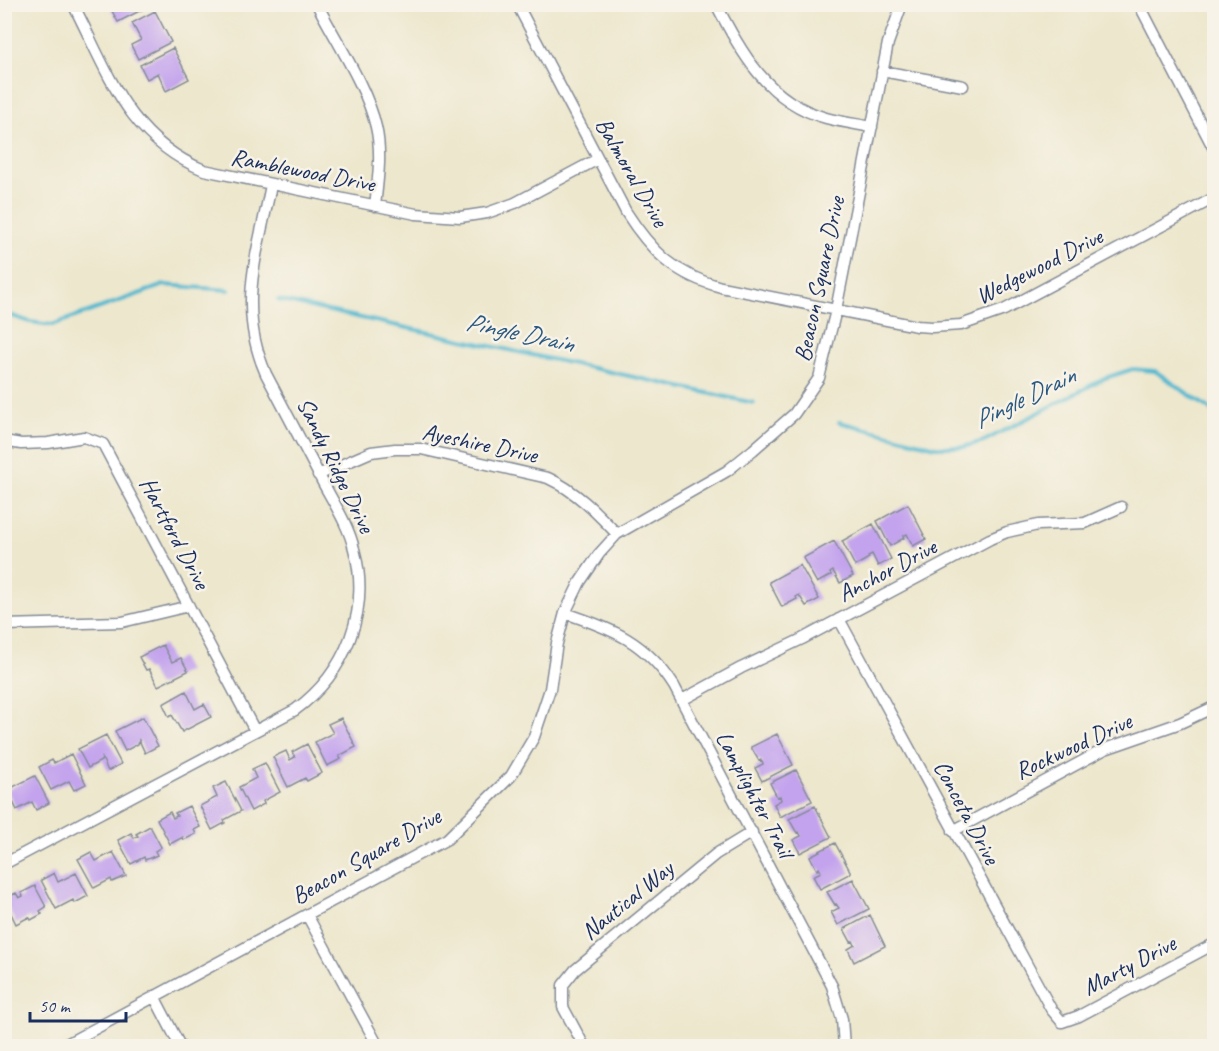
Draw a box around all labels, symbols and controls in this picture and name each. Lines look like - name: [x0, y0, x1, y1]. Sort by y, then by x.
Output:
- street label: Balmoral Drive: [589, 112, 676, 234]
- street label: Ramblewood Drive: [228, 141, 380, 199]
- street label: Beacon Square Drive: [787, 192, 852, 364]
- street label: Wedgewood Drive: [971, 220, 1109, 311]
- water label: Pingle Drain: [463, 305, 579, 360]
- water label: Pingle Drain: [968, 358, 1083, 436]
- street label: Sandy Ridge Drive: [290, 392, 383, 540]
- street label: Ayeshire Drive: [420, 416, 542, 470]
- street label: Hartford Drive: [133, 472, 218, 596]
- street label: Anchor Drive: [832, 530, 943, 609]
- street label: Rockwood Drive: [1010, 705, 1138, 786]
- street label: Lamplighter Trail: [709, 726, 803, 866]
- street label: Conceta Drive: [927, 755, 1008, 871]
- street label: Beacon Square Drive: [286, 800, 448, 911]
- street label: Nautical Way: [575, 853, 681, 946]
- street label: Marty Drive: [1077, 927, 1183, 1002]
- scale bar: [30, 985, 126, 1023]
- text: 50 m: [39, 995, 72, 1017]

